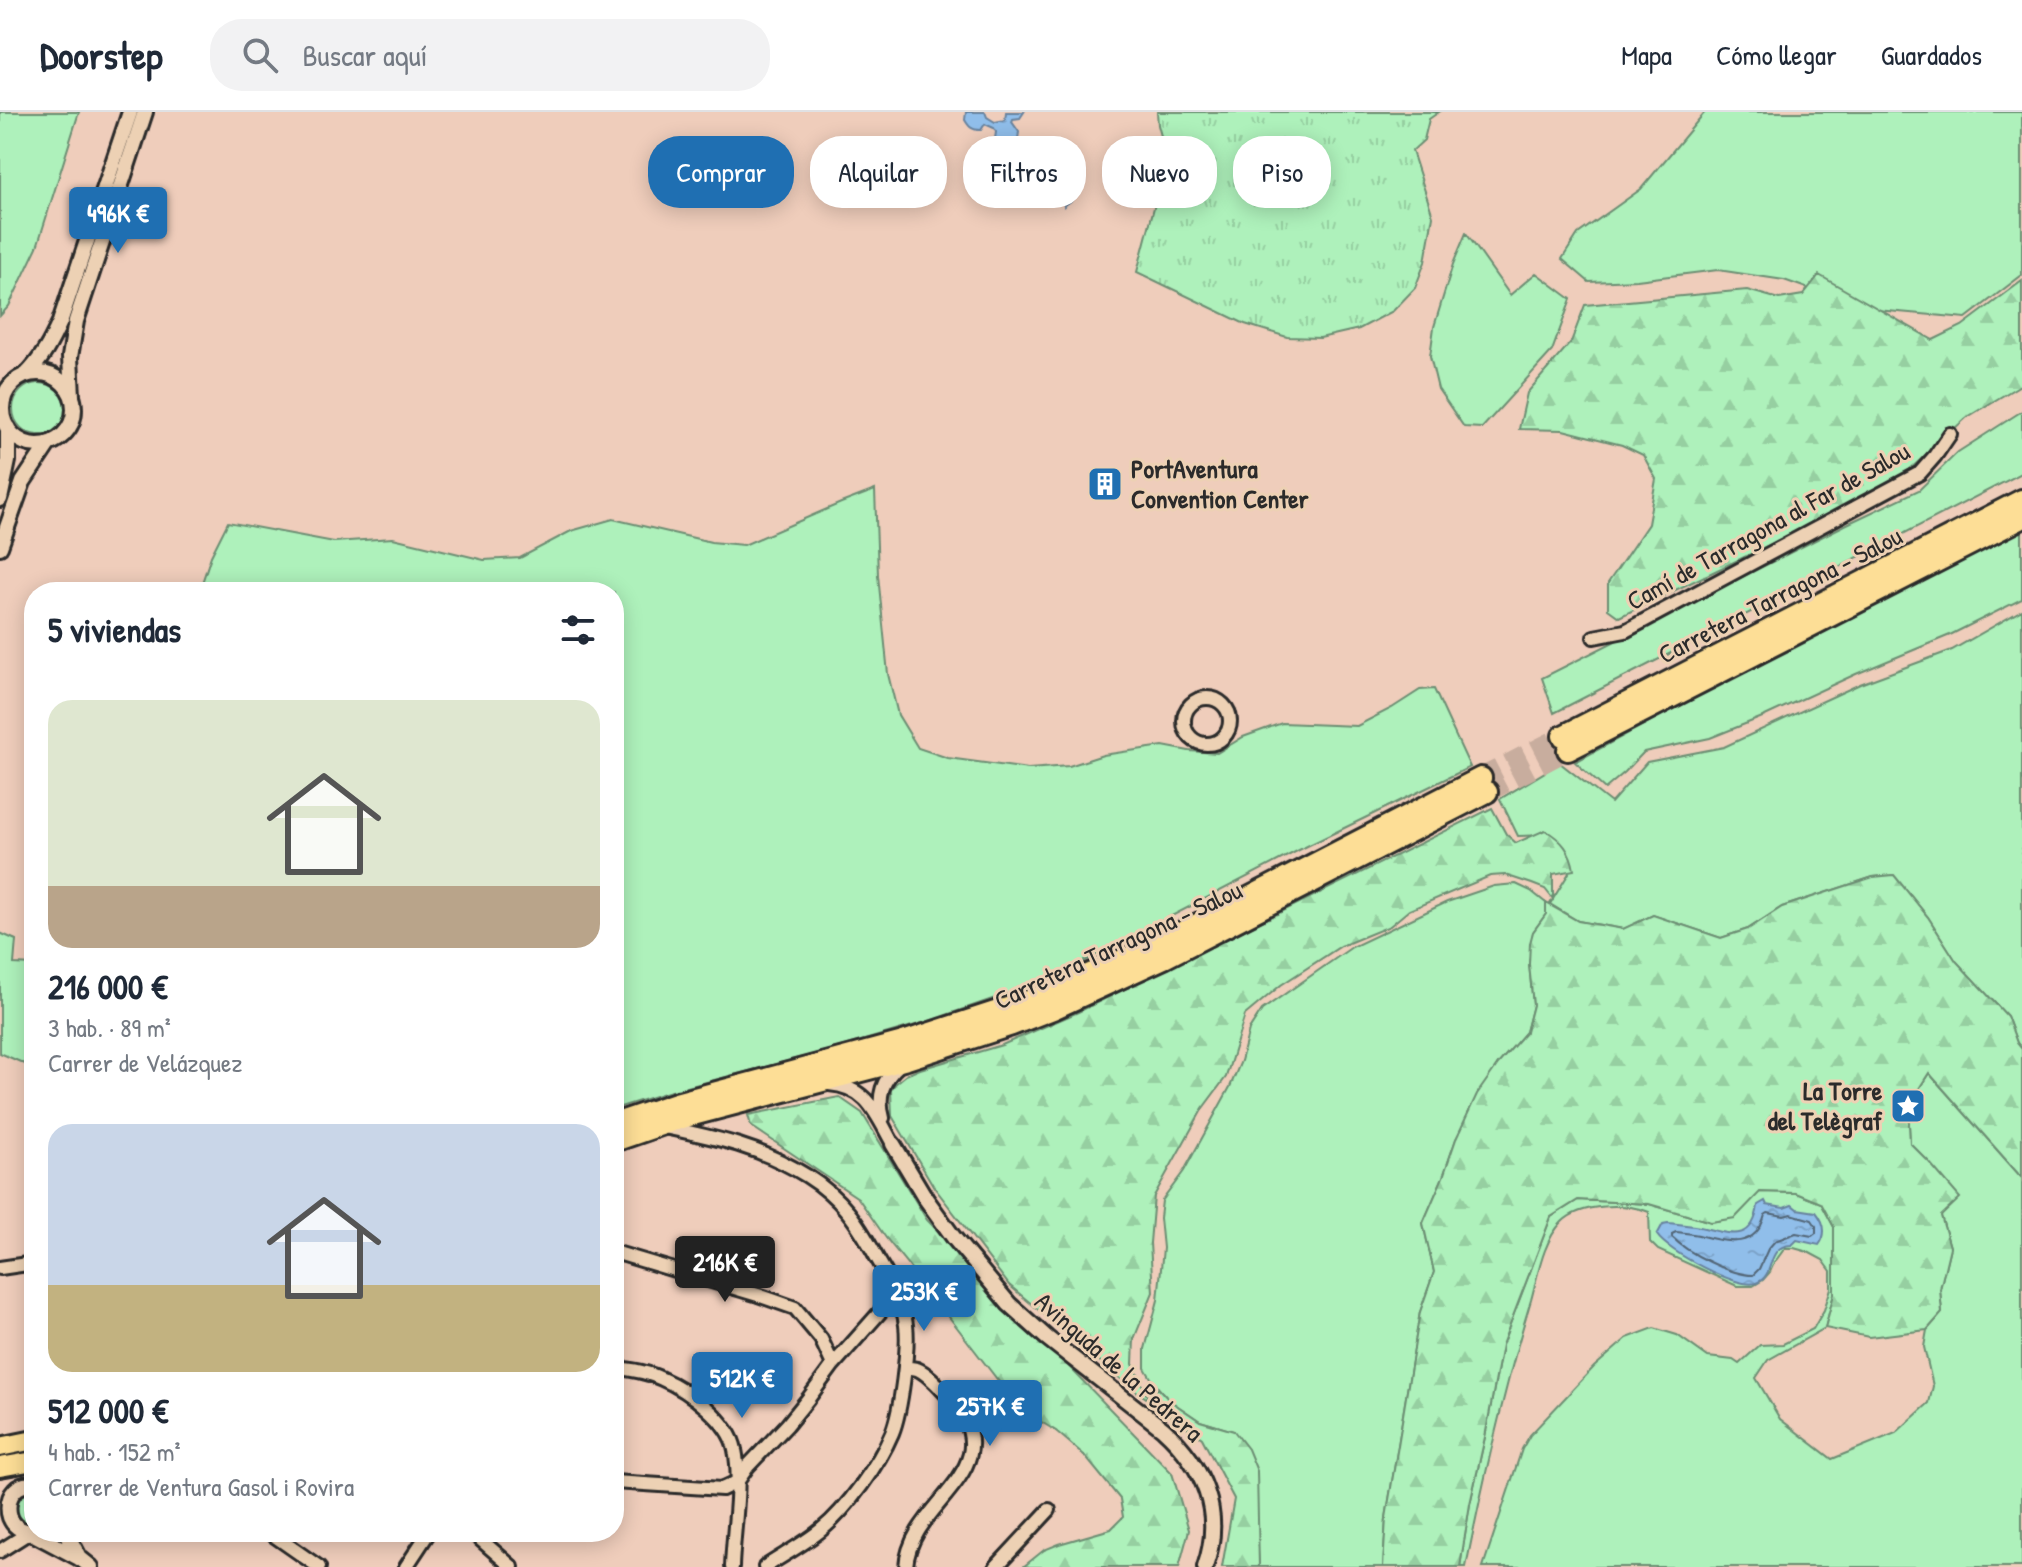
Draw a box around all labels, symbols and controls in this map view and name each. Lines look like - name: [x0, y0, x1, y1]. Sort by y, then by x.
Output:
- search box: [210, 19, 770, 91]
- text: Doorstep: [40, 29, 162, 81]
- icon: search: [238, 33, 282, 77]
- text: Buscar aquí: [302, 35, 427, 75]
- text: Mapa: [1621, 36, 1672, 74]
- text: Cómo llegar: [1716, 36, 1837, 74]
- text: Guardados: [1881, 36, 1982, 74]
- chip: Comprar: [648, 136, 794, 208]
- chip: Alquilar: [810, 136, 947, 208]
- chip: Filtros: [963, 136, 1086, 208]
- chip: Nuevo: [1102, 136, 1217, 208]
- chip: Piso: [1233, 136, 1331, 208]
- pin: 496K €: [53, 187, 183, 255]
- text: 496K €: [87, 195, 149, 230]
- street label: Camí de Tarragona al Far de Salou: [1620, 433, 1915, 618]
- place label: PortAventura Convention Center: [1131, 451, 1310, 516]
- building icon: PortAventura Convention Center: [1086, 465, 1124, 503]
- street label: Carretera Tarragona - Salou: [1652, 518, 1908, 671]
- text: 5 viviendas: [48, 607, 181, 653]
- icon: filters: [556, 608, 600, 652]
- icon: home: [252, 752, 396, 896]
- street label: Carretera Tarragona - Salou: [988, 872, 1247, 1017]
- text: 216 000 €: [48, 964, 168, 1010]
- text: 3 hab. · 89 m²: [48, 1010, 171, 1045]
- text: Carrer de Velázquez: [48, 1045, 242, 1080]
- place label: La Torre del Telègraf: [1768, 1073, 1883, 1139]
- place icon: La Torre del Telègraf: [1889, 1087, 1927, 1125]
- icon: home: [252, 1176, 396, 1320]
- pin: 216K €: [660, 1236, 790, 1304]
- text: 216K €: [693, 1244, 757, 1279]
- pin: 253K €: [859, 1265, 989, 1333]
- text: 253K €: [891, 1273, 957, 1308]
- street label: Avinguda de la Pedrera: [1028, 1284, 1211, 1449]
- pin: 512K €: [677, 1352, 807, 1420]
- text: 512K €: [710, 1360, 774, 1395]
- pin: 257K €: [925, 1380, 1055, 1448]
- text: 512 000 €: [48, 1388, 168, 1434]
- text: 257K €: [956, 1388, 1024, 1423]
- text: 4 hab. · 152 m²: [48, 1434, 181, 1469]
- text: Carrer de Ventura Gasol i Rovira: [48, 1469, 354, 1504]

